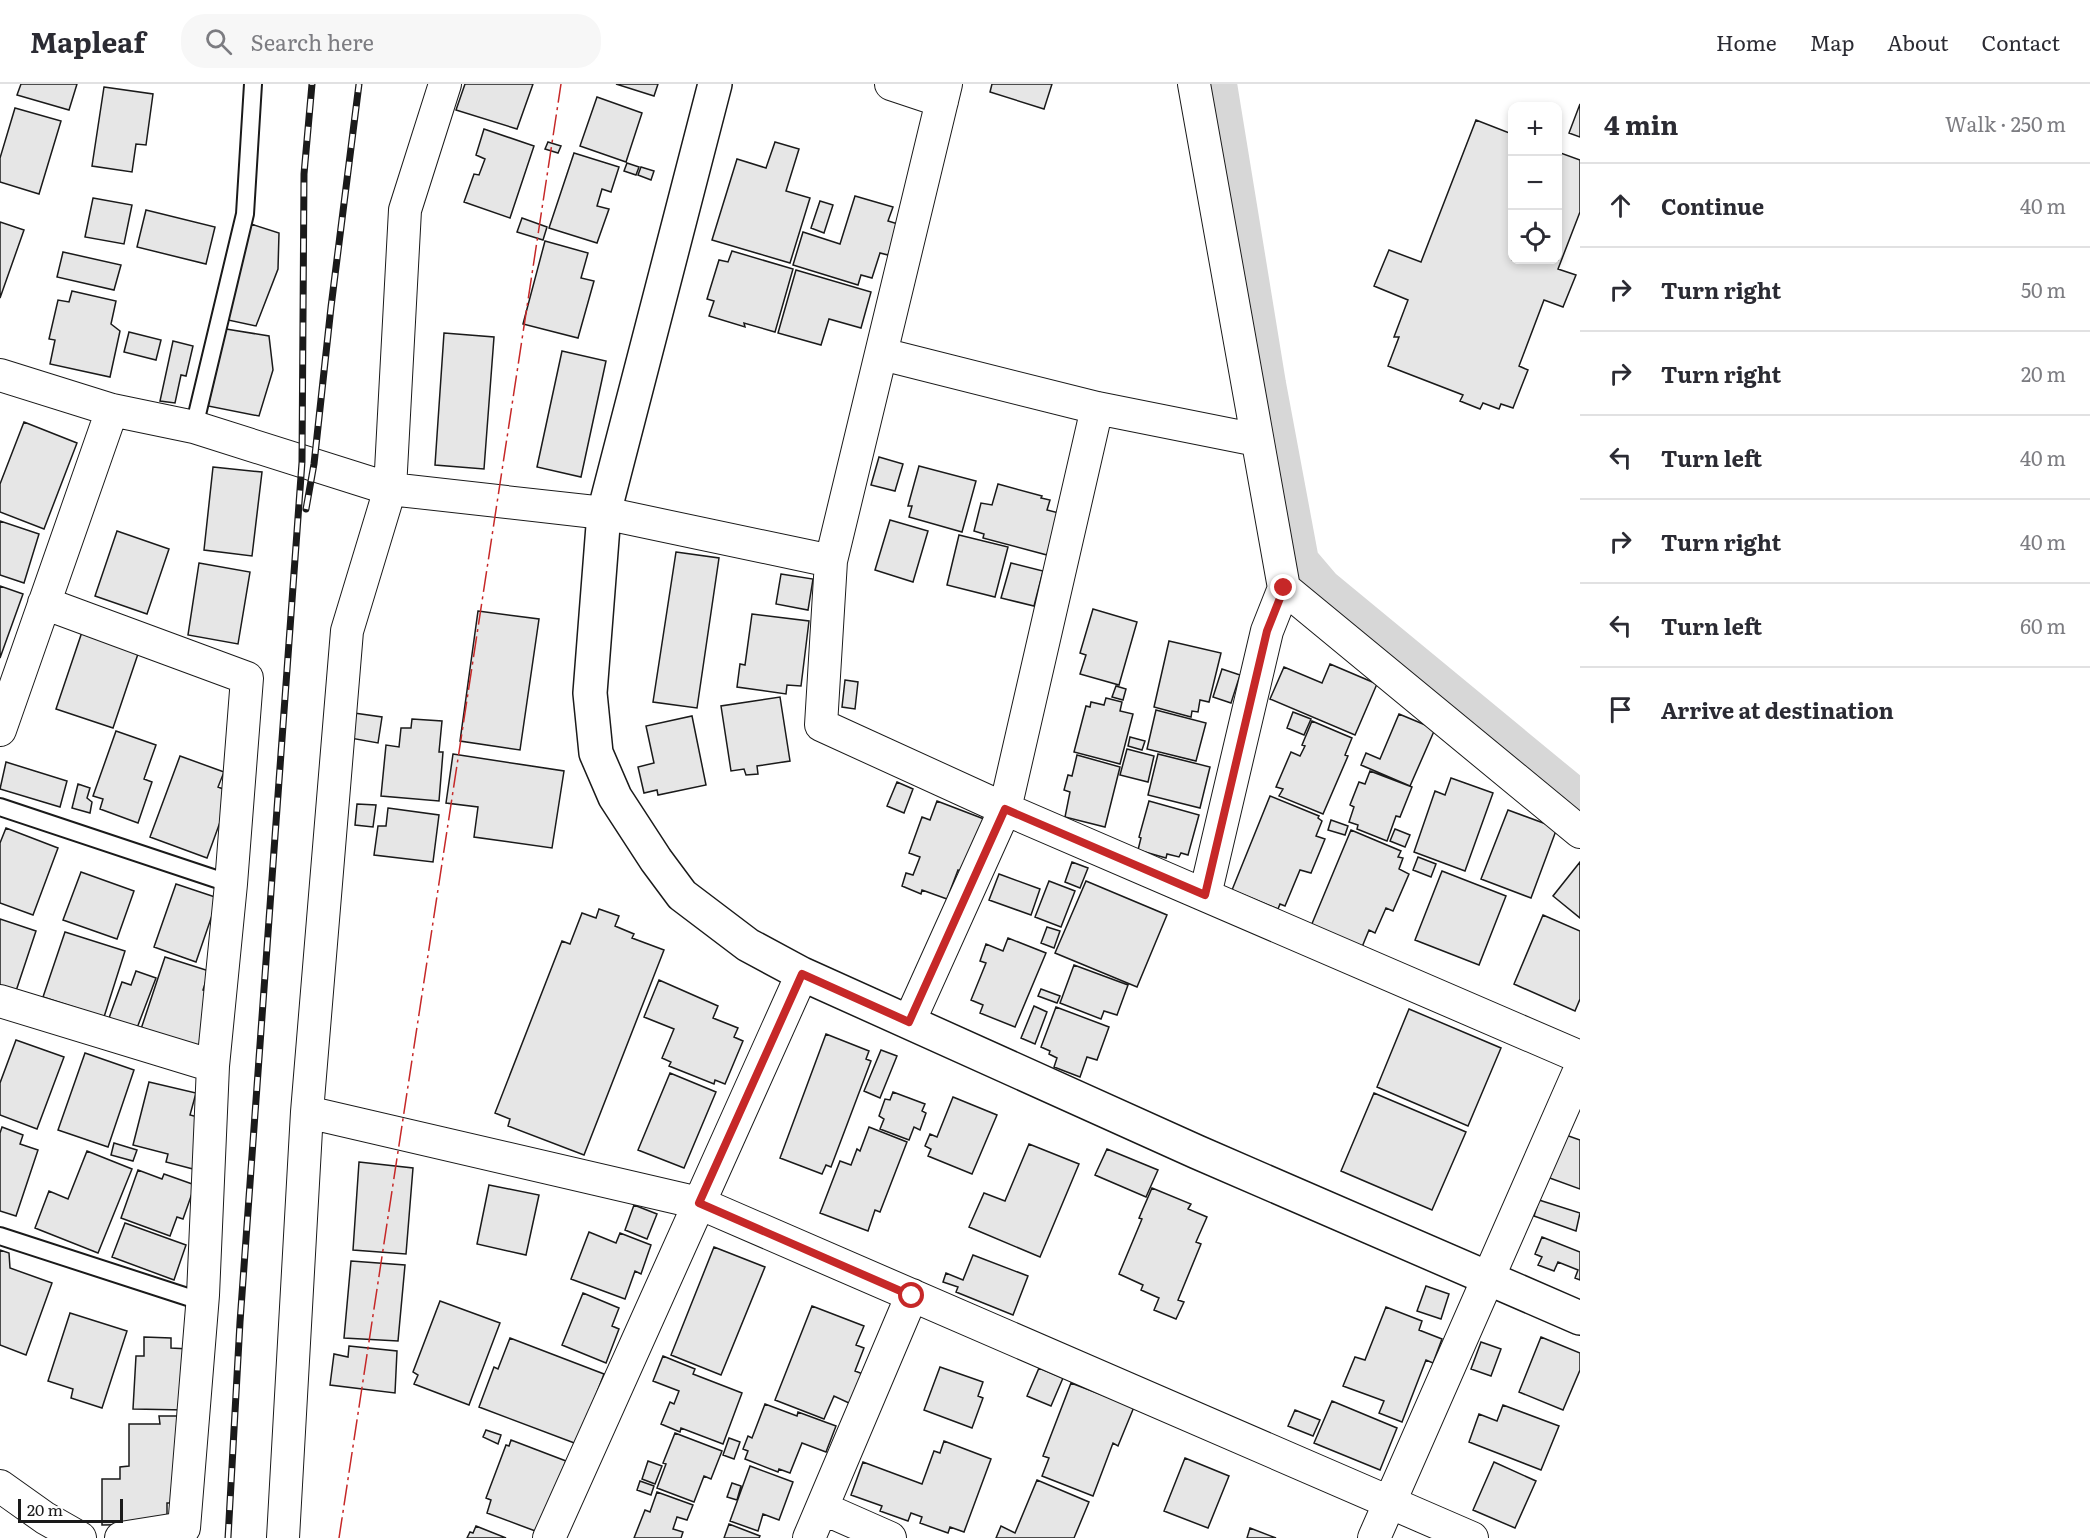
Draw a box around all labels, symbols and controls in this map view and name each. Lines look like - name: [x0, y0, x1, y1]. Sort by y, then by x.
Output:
- search box: [181, 14, 601, 68]
- text: Mapleaf: [30, 20, 145, 62]
- icon: search: [202, 25, 235, 58]
- text: Search here: [250, 25, 374, 58]
- text: Home: [1716, 26, 1777, 57]
- text: Map: [1810, 26, 1854, 57]
- text: About: [1887, 26, 1949, 57]
- text: Contact: [1982, 26, 2060, 57]
- map controls: [1508, 102, 1562, 264]
- button: +: [1508, 102, 1562, 156]
- text: 4 min: [1604, 104, 1678, 143]
- text: Walk · 250 m: [1945, 108, 2066, 138]
- button: −: [1508, 156, 1562, 210]
- icon: ahead: [1604, 189, 1637, 222]
- text: Continue: [1661, 189, 1764, 222]
- text: 40 m: [2020, 190, 2066, 220]
- button: locate: [1508, 210, 1562, 264]
- icon: right: [1604, 273, 1637, 306]
- text: Turn right: [1661, 273, 1781, 306]
- text: 50 m: [2021, 274, 2066, 304]
- icon: right: [1604, 357, 1637, 390]
- text: Turn right: [1661, 357, 1781, 390]
- text: 20 m: [2021, 358, 2066, 388]
- icon: left: [1604, 441, 1637, 474]
- text: Turn left: [1661, 441, 1762, 474]
- text: 40 m: [2020, 442, 2066, 472]
- icon: right: [1604, 525, 1637, 558]
- text: Turn right: [1661, 525, 1781, 558]
- text: 40 m: [2020, 526, 2066, 556]
- route end: [1270, 574, 1296, 600]
- icon: left: [1604, 609, 1637, 642]
- text: Turn left: [1661, 609, 1762, 642]
- text: 60 m: [2020, 610, 2066, 640]
- icon: arrive: [1604, 693, 1637, 726]
- text: Arrive at destination: [1661, 693, 1894, 726]
- route start: [898, 1282, 924, 1308]
- scale bar: [18, 1496, 123, 1524]
- text: 20 m: [27, 1497, 63, 1521]

